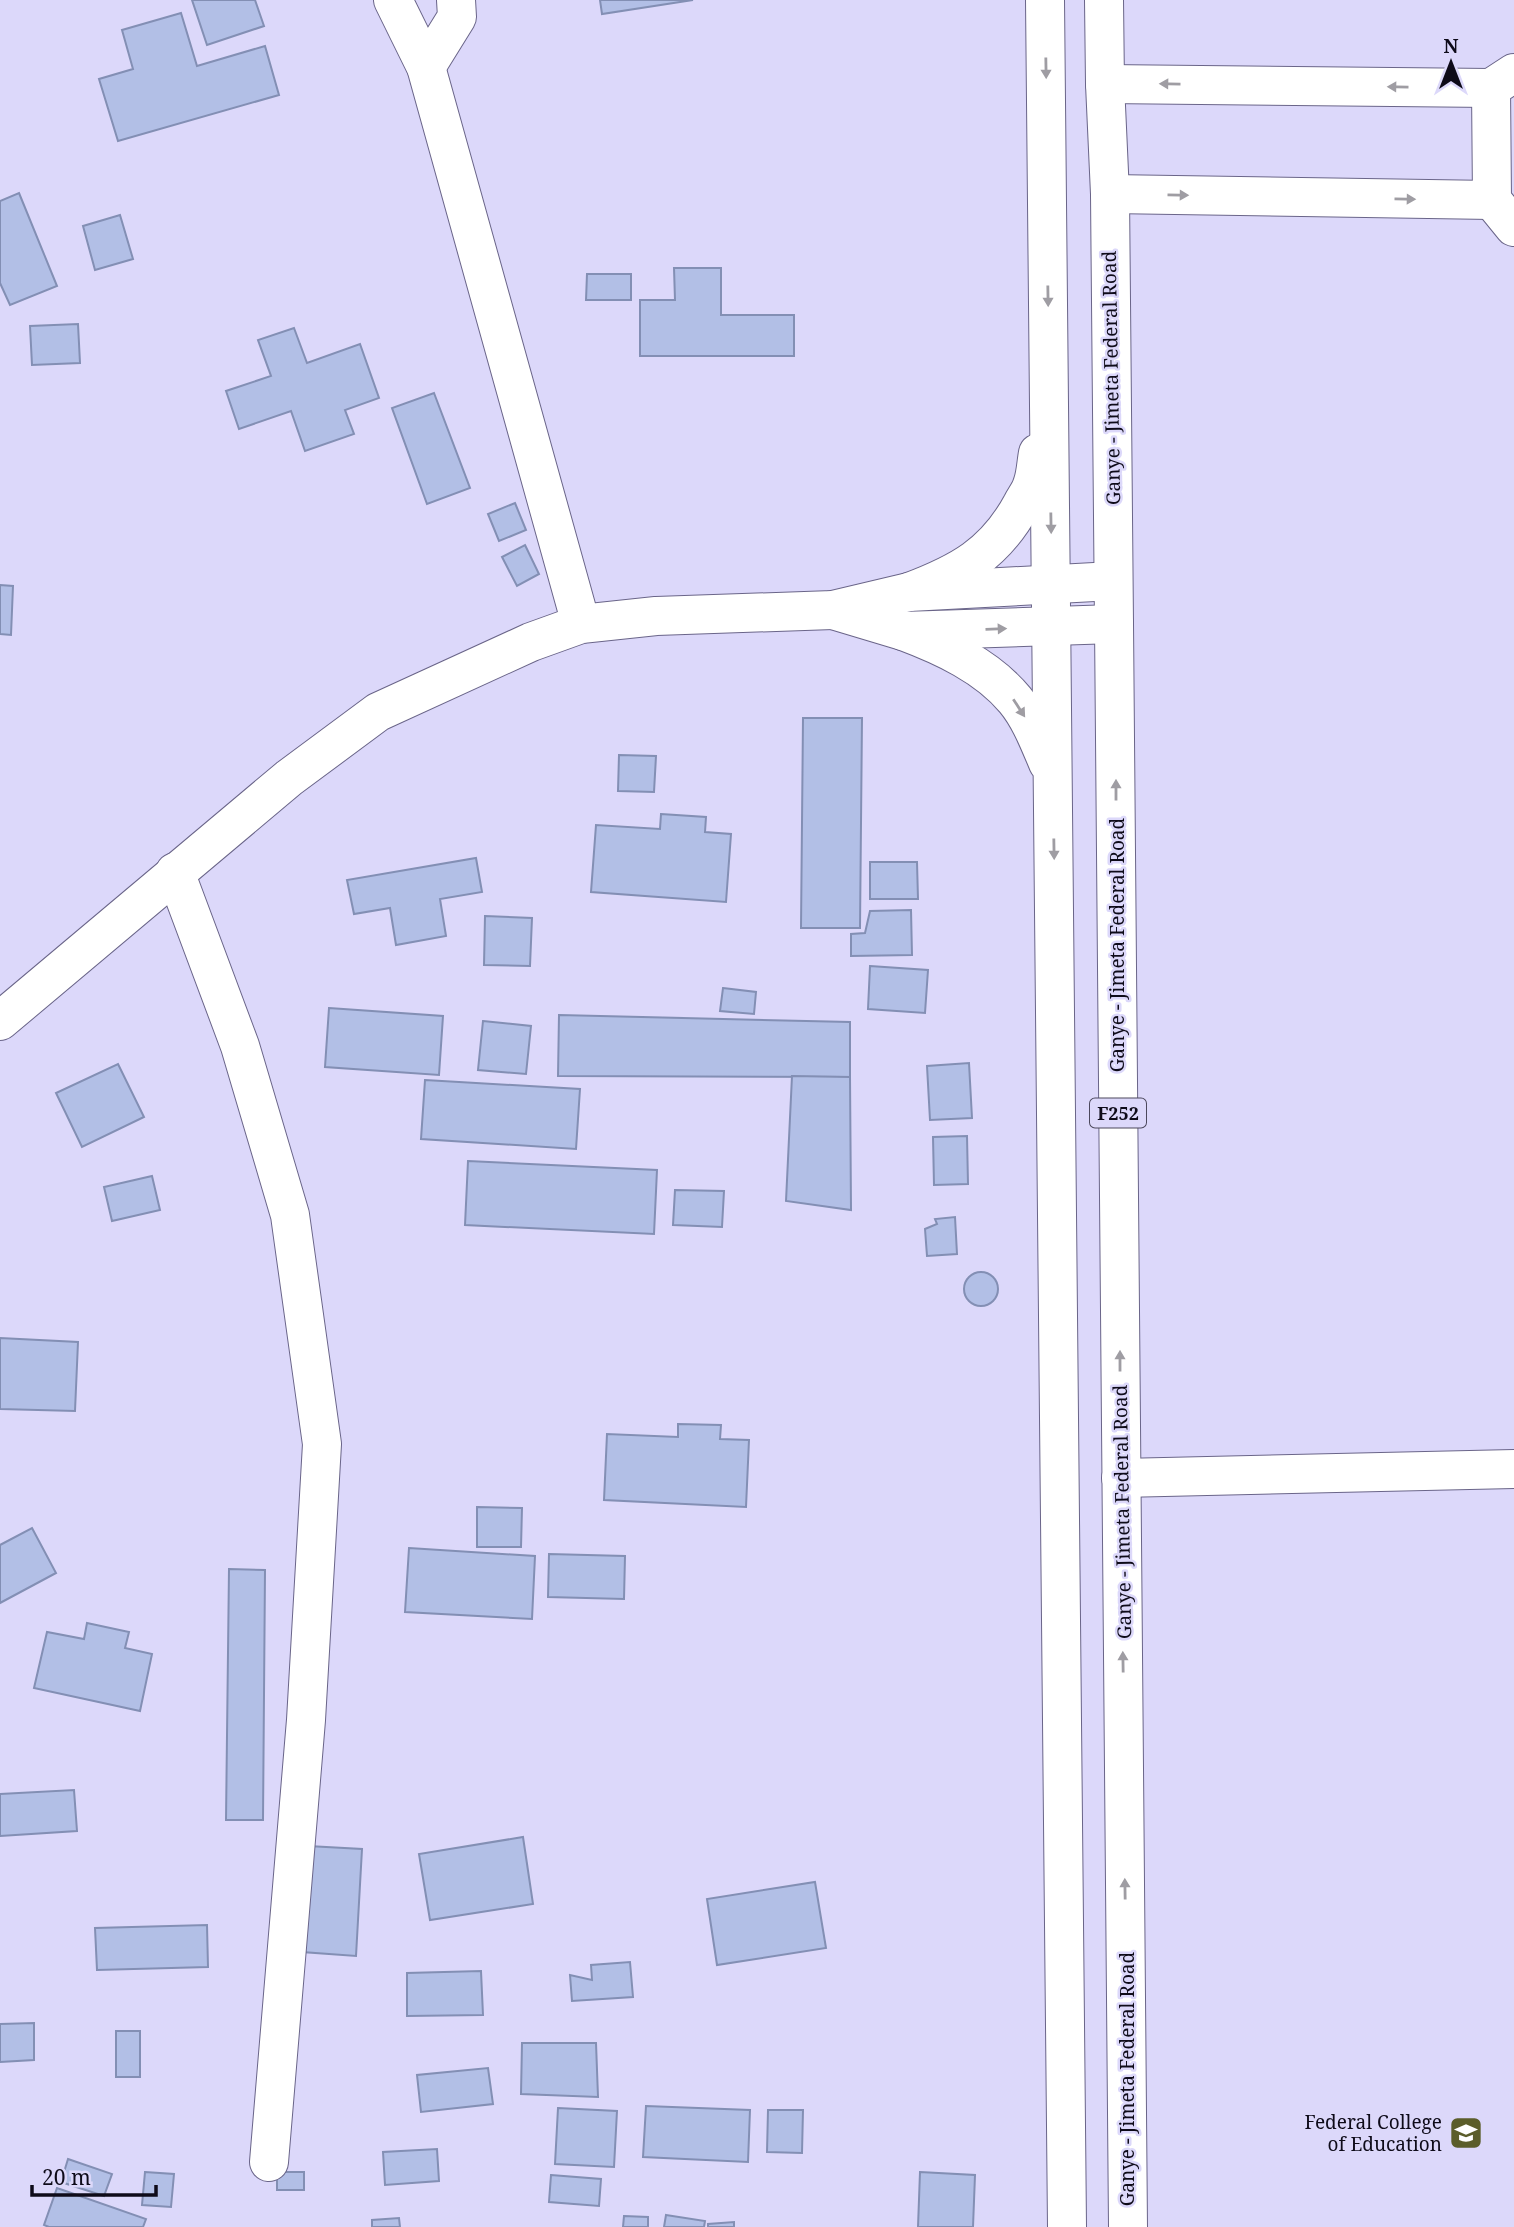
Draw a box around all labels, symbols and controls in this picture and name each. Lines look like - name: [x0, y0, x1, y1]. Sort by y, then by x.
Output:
- north arrow: [1416, 28, 1486, 98]
- text: N: [1444, 33, 1459, 59]
- one-way arrow: [1040, 57, 1052, 79]
- one-way arrow: [1159, 78, 1181, 90]
- one-way arrow: [1387, 81, 1409, 93]
- one-way arrow: [1167, 190, 1189, 201]
- one-way arrow: [1395, 193, 1417, 204]
- street label: Ganye - Jimeta Federal Road: [1096, 250, 1126, 505]
- one-way arrow: [1042, 285, 1054, 307]
- one-way arrow: [1045, 512, 1056, 534]
- one-way arrow: [985, 623, 1007, 634]
- one-way arrow: [1012, 699, 1026, 717]
- one-way arrow: [1110, 779, 1122, 801]
- street label: Ganye - Jimeta Federal Road: [1104, 817, 1130, 1072]
- one-way arrow: [1048, 838, 1060, 860]
- road number: F252: [1090, 1098, 1146, 1128]
- one-way arrow: [1114, 1350, 1126, 1372]
- street label: Ganye - Jimeta Federal Road: [1107, 1384, 1137, 1639]
- one-way arrow: [1117, 1651, 1129, 1673]
- one-way arrow: [1119, 1878, 1131, 1900]
- street label: Ganye - Jimeta Federal Road: [1114, 1951, 1140, 2206]
- place label: Federal College of Education: [1304, 2109, 1442, 2157]
- school or university icon: Federal College of Education: [1447, 2114, 1485, 2152]
- scale bar: [32, 2154, 156, 2198]
- text: 20 m: [42, 2163, 91, 2191]

